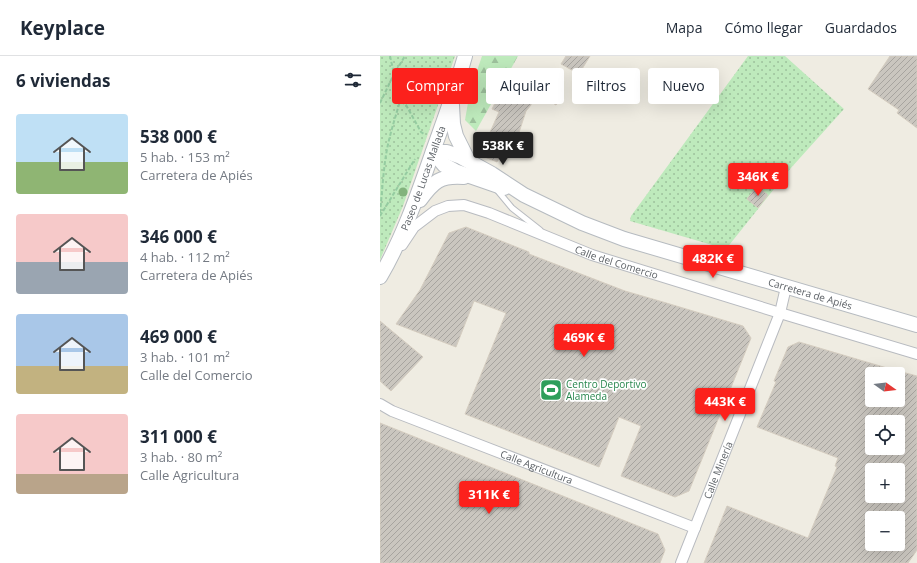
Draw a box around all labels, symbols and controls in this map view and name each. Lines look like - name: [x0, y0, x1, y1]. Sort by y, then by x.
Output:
- text: Keyplace: [20, 15, 105, 41]
- text: Mapa: [666, 18, 702, 37]
- text: Cómo llegar: [724, 18, 803, 37]
- text: Guardados: [825, 18, 897, 37]
- chip: Comprar: [392, 68, 478, 104]
- chip: Alquilar: [486, 68, 564, 104]
- chip: Filtros: [572, 68, 640, 104]
- chip: Nuevo: [648, 68, 719, 104]
- text: 6 viviendas: [16, 69, 111, 92]
- icon: filters: [342, 69, 364, 91]
- street label: Paseo de Lucas Mallada: [397, 124, 448, 233]
- text: 538 000 €: [140, 125, 217, 148]
- icon: home: [48, 130, 96, 178]
- pin: 538K €: [470, 132, 536, 166]
- text: 538K €: [482, 136, 524, 154]
- text: 5 hab. · 153 m²: [140, 148, 230, 166]
- pin: 346K €: [725, 163, 791, 197]
- text: Carretera de Apiés: [140, 166, 253, 184]
- text: 346K €: [737, 167, 779, 185]
- text: 346 000 €: [140, 225, 217, 248]
- icon: home: [48, 230, 96, 278]
- street label: Calle del Comercio: [573, 242, 660, 282]
- pin: 482K €: [680, 245, 746, 279]
- text: 4 hab. · 112 m²: [140, 248, 230, 266]
- text: 482K €: [692, 249, 734, 267]
- text: Carretera de Apiés: [140, 266, 253, 284]
- street label: Carretera de Apiés: [767, 275, 854, 313]
- pin: 469K €: [551, 324, 617, 358]
- text: 469 000 €: [140, 325, 217, 348]
- text: 469K €: [563, 328, 605, 346]
- icon: home: [48, 330, 96, 378]
- text: 3 hab. · 101 m²: [140, 348, 230, 366]
- text: Calle del Comercio: [140, 366, 253, 384]
- north arrow: [865, 367, 905, 407]
- map controls: [865, 367, 905, 551]
- sports icon: Centro Deportivo Alameda: [538, 377, 564, 403]
- place label: Centro Deportivo Alameda: [566, 377, 647, 403]
- pin: 443K €: [692, 388, 758, 422]
- text: 443K €: [704, 392, 746, 410]
- button: locate: [865, 415, 905, 455]
- text: 311 000 €: [140, 425, 217, 448]
- icon: home: [48, 430, 96, 478]
- street label: Calle Minería: [700, 439, 735, 501]
- street label: Calle Agricultura: [499, 447, 575, 487]
- text: 3 hab. · 80 m²: [140, 448, 222, 466]
- button: +: [865, 463, 905, 503]
- text: Calle Agricultura: [140, 466, 239, 484]
- pin: 311K €: [456, 481, 522, 515]
- text: 311K €: [468, 485, 510, 503]
- button: −: [865, 511, 905, 551]

